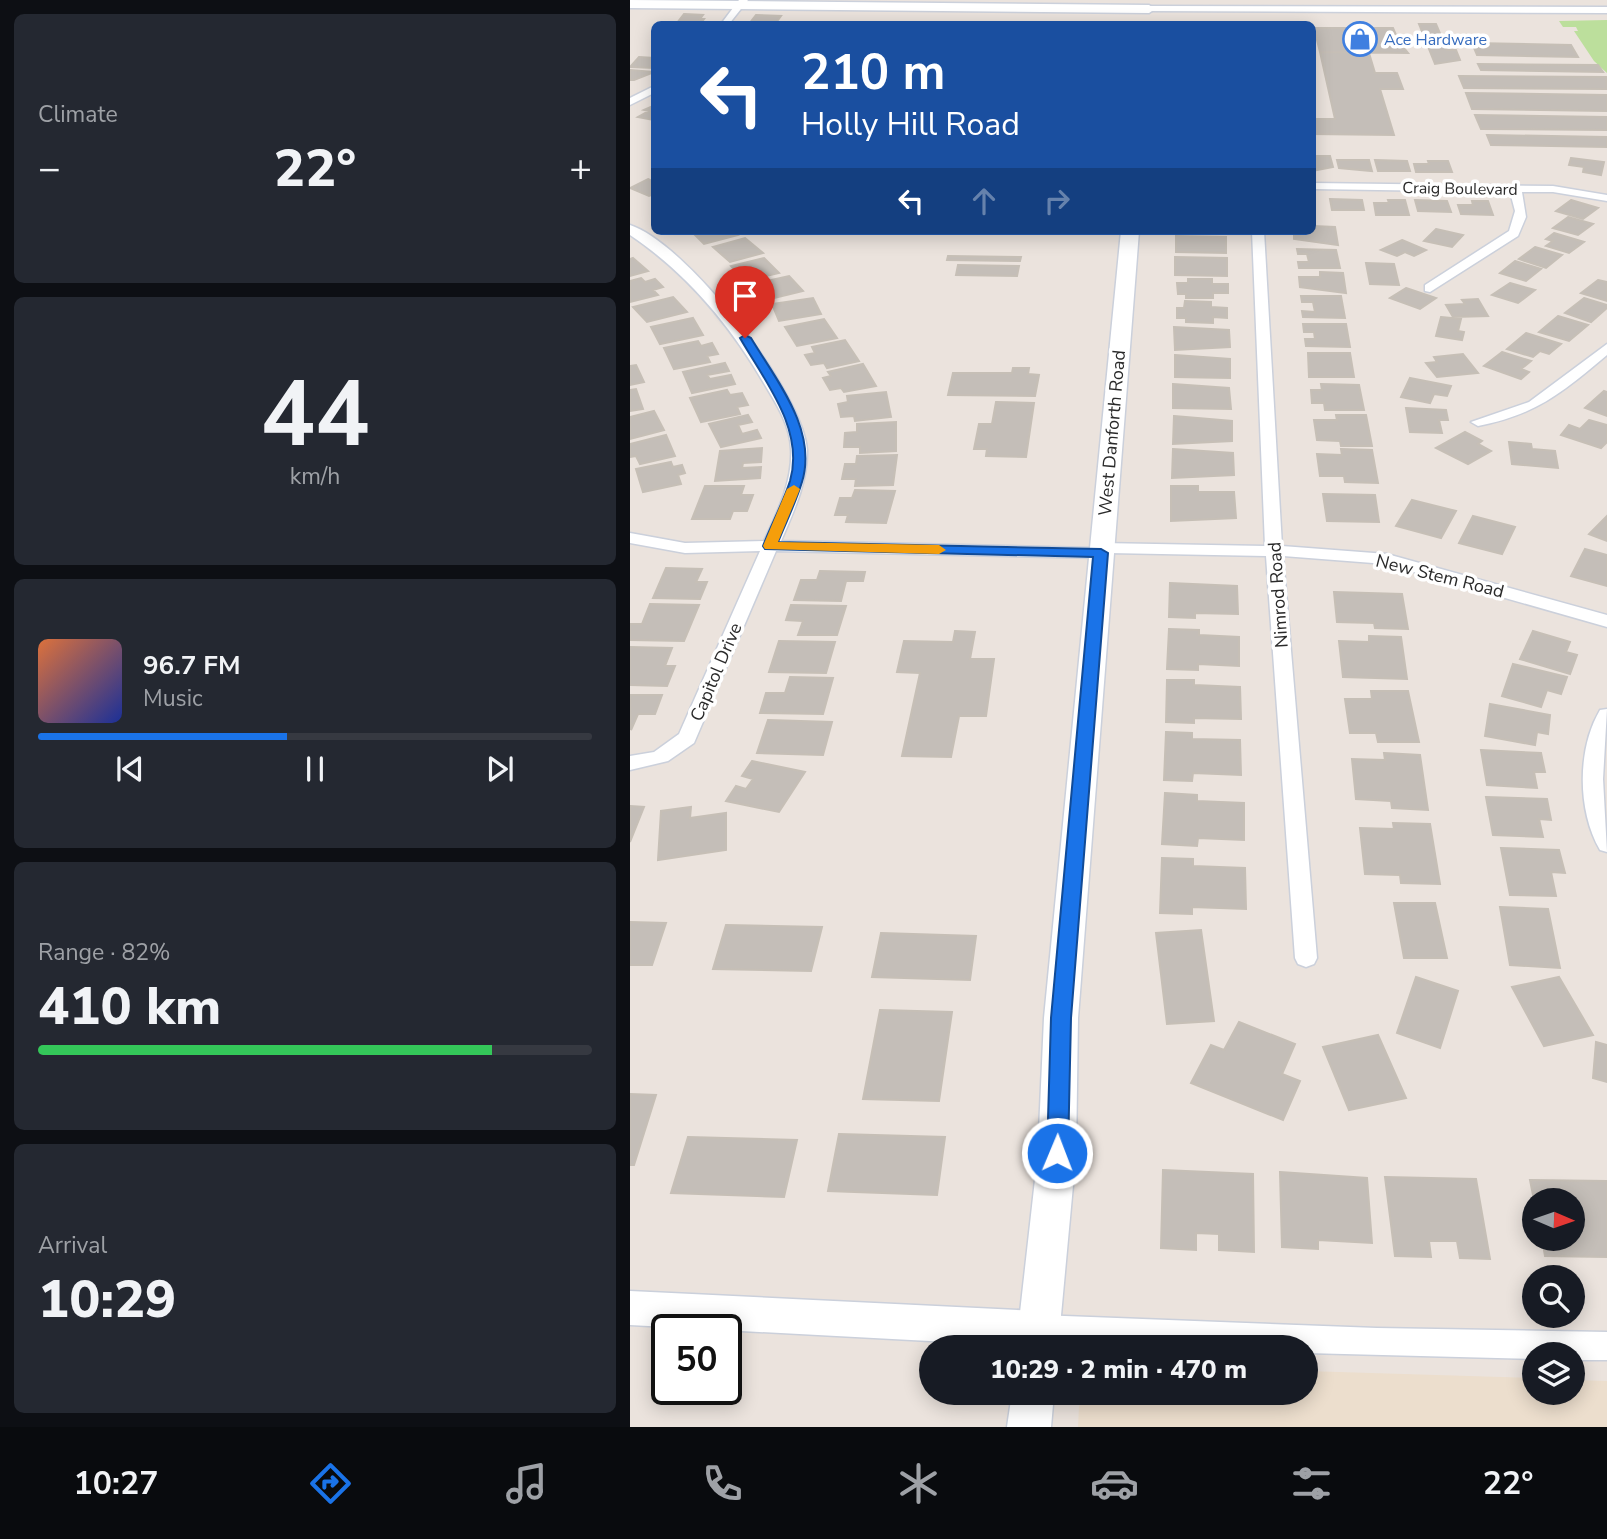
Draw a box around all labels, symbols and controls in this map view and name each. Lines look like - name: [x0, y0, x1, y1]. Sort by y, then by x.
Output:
- shop icon: Ace Hardware: [1341, 20, 1379, 58]
- place label: Ace Hardware: [1384, 29, 1487, 51]
- text: 210 m: [801, 39, 945, 106]
- icon: left: [686, 49, 777, 140]
- text: Climate: [38, 99, 118, 130]
- text: Holly Hill Road: [801, 103, 1020, 146]
- text: 22°: [274, 133, 356, 204]
- text: −: [38, 143, 61, 194]
- text: +: [569, 143, 592, 194]
- street label: Craig Boulevard: [1402, 177, 1518, 201]
- icon: left: [892, 182, 930, 220]
- icon: ahead: [965, 182, 1003, 220]
- icon: right: [1038, 182, 1076, 220]
- pin: [715, 266, 775, 338]
- icon: arrive: [726, 277, 764, 315]
- street label: West Danforth Road: [1093, 349, 1131, 517]
- text: 44: [260, 353, 370, 477]
- text: km/h: [290, 461, 340, 492]
- street label: Nimrod Road: [1262, 541, 1294, 649]
- street label: New Stem Road: [1373, 548, 1507, 604]
- street label: Capitol Drive: [684, 619, 748, 725]
- text: 96.7 FM: [143, 648, 240, 683]
- text: Music: [143, 683, 203, 714]
- icon: previous: [111, 750, 149, 788]
- icon: pause: [296, 750, 334, 788]
- icon: next: [481, 750, 519, 788]
- text: Range · 82%: [38, 937, 170, 968]
- text: 410 km: [38, 971, 221, 1042]
- position arrow: [1020, 1116, 1094, 1190]
- north arrow: [1522, 1188, 1586, 1251]
- map controls: [1522, 1188, 1585, 1405]
- text: Arrival: [38, 1230, 107, 1261]
- text: 10:29: [38, 1264, 176, 1335]
- button: search: [1522, 1265, 1585, 1328]
- speed limit sign: 50: [651, 1314, 742, 1405]
- button: layers: [1522, 1342, 1585, 1405]
- text: 10:29 · 2 min · 470 m: [990, 1352, 1247, 1387]
- icon: directions: [306, 1459, 355, 1508]
- icon: music: [502, 1459, 551, 1508]
- icon: phone: [698, 1459, 747, 1508]
- icon: climate: [894, 1459, 943, 1508]
- icon: car: [1090, 1459, 1139, 1508]
- icon: filters: [1287, 1459, 1336, 1508]
- text: 10:27: [74, 1462, 158, 1505]
- text: 22°: [1483, 1462, 1533, 1505]

